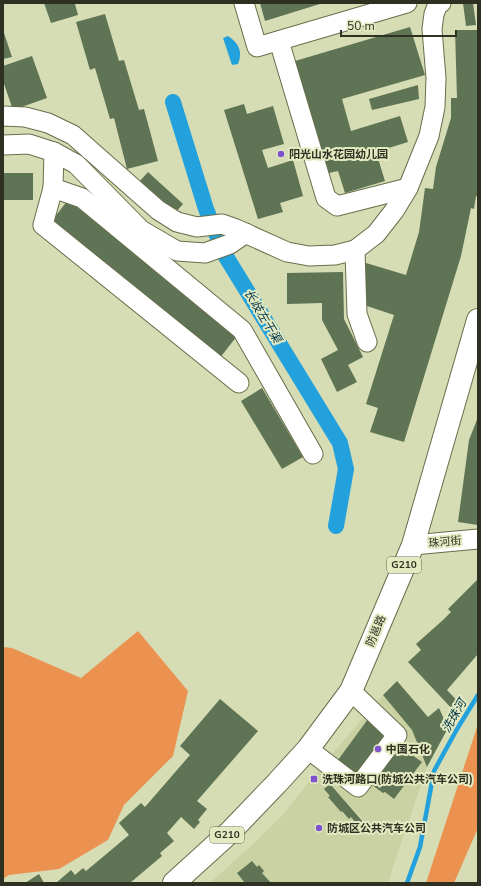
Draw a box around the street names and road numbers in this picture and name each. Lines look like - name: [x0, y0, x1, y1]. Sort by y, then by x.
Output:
- street label: 珠河街: [428, 533, 462, 551]
- road number: G210: [387, 557, 421, 573]
- street label: 防邕路: [363, 613, 389, 649]
- road number: G210: [210, 827, 244, 843]

